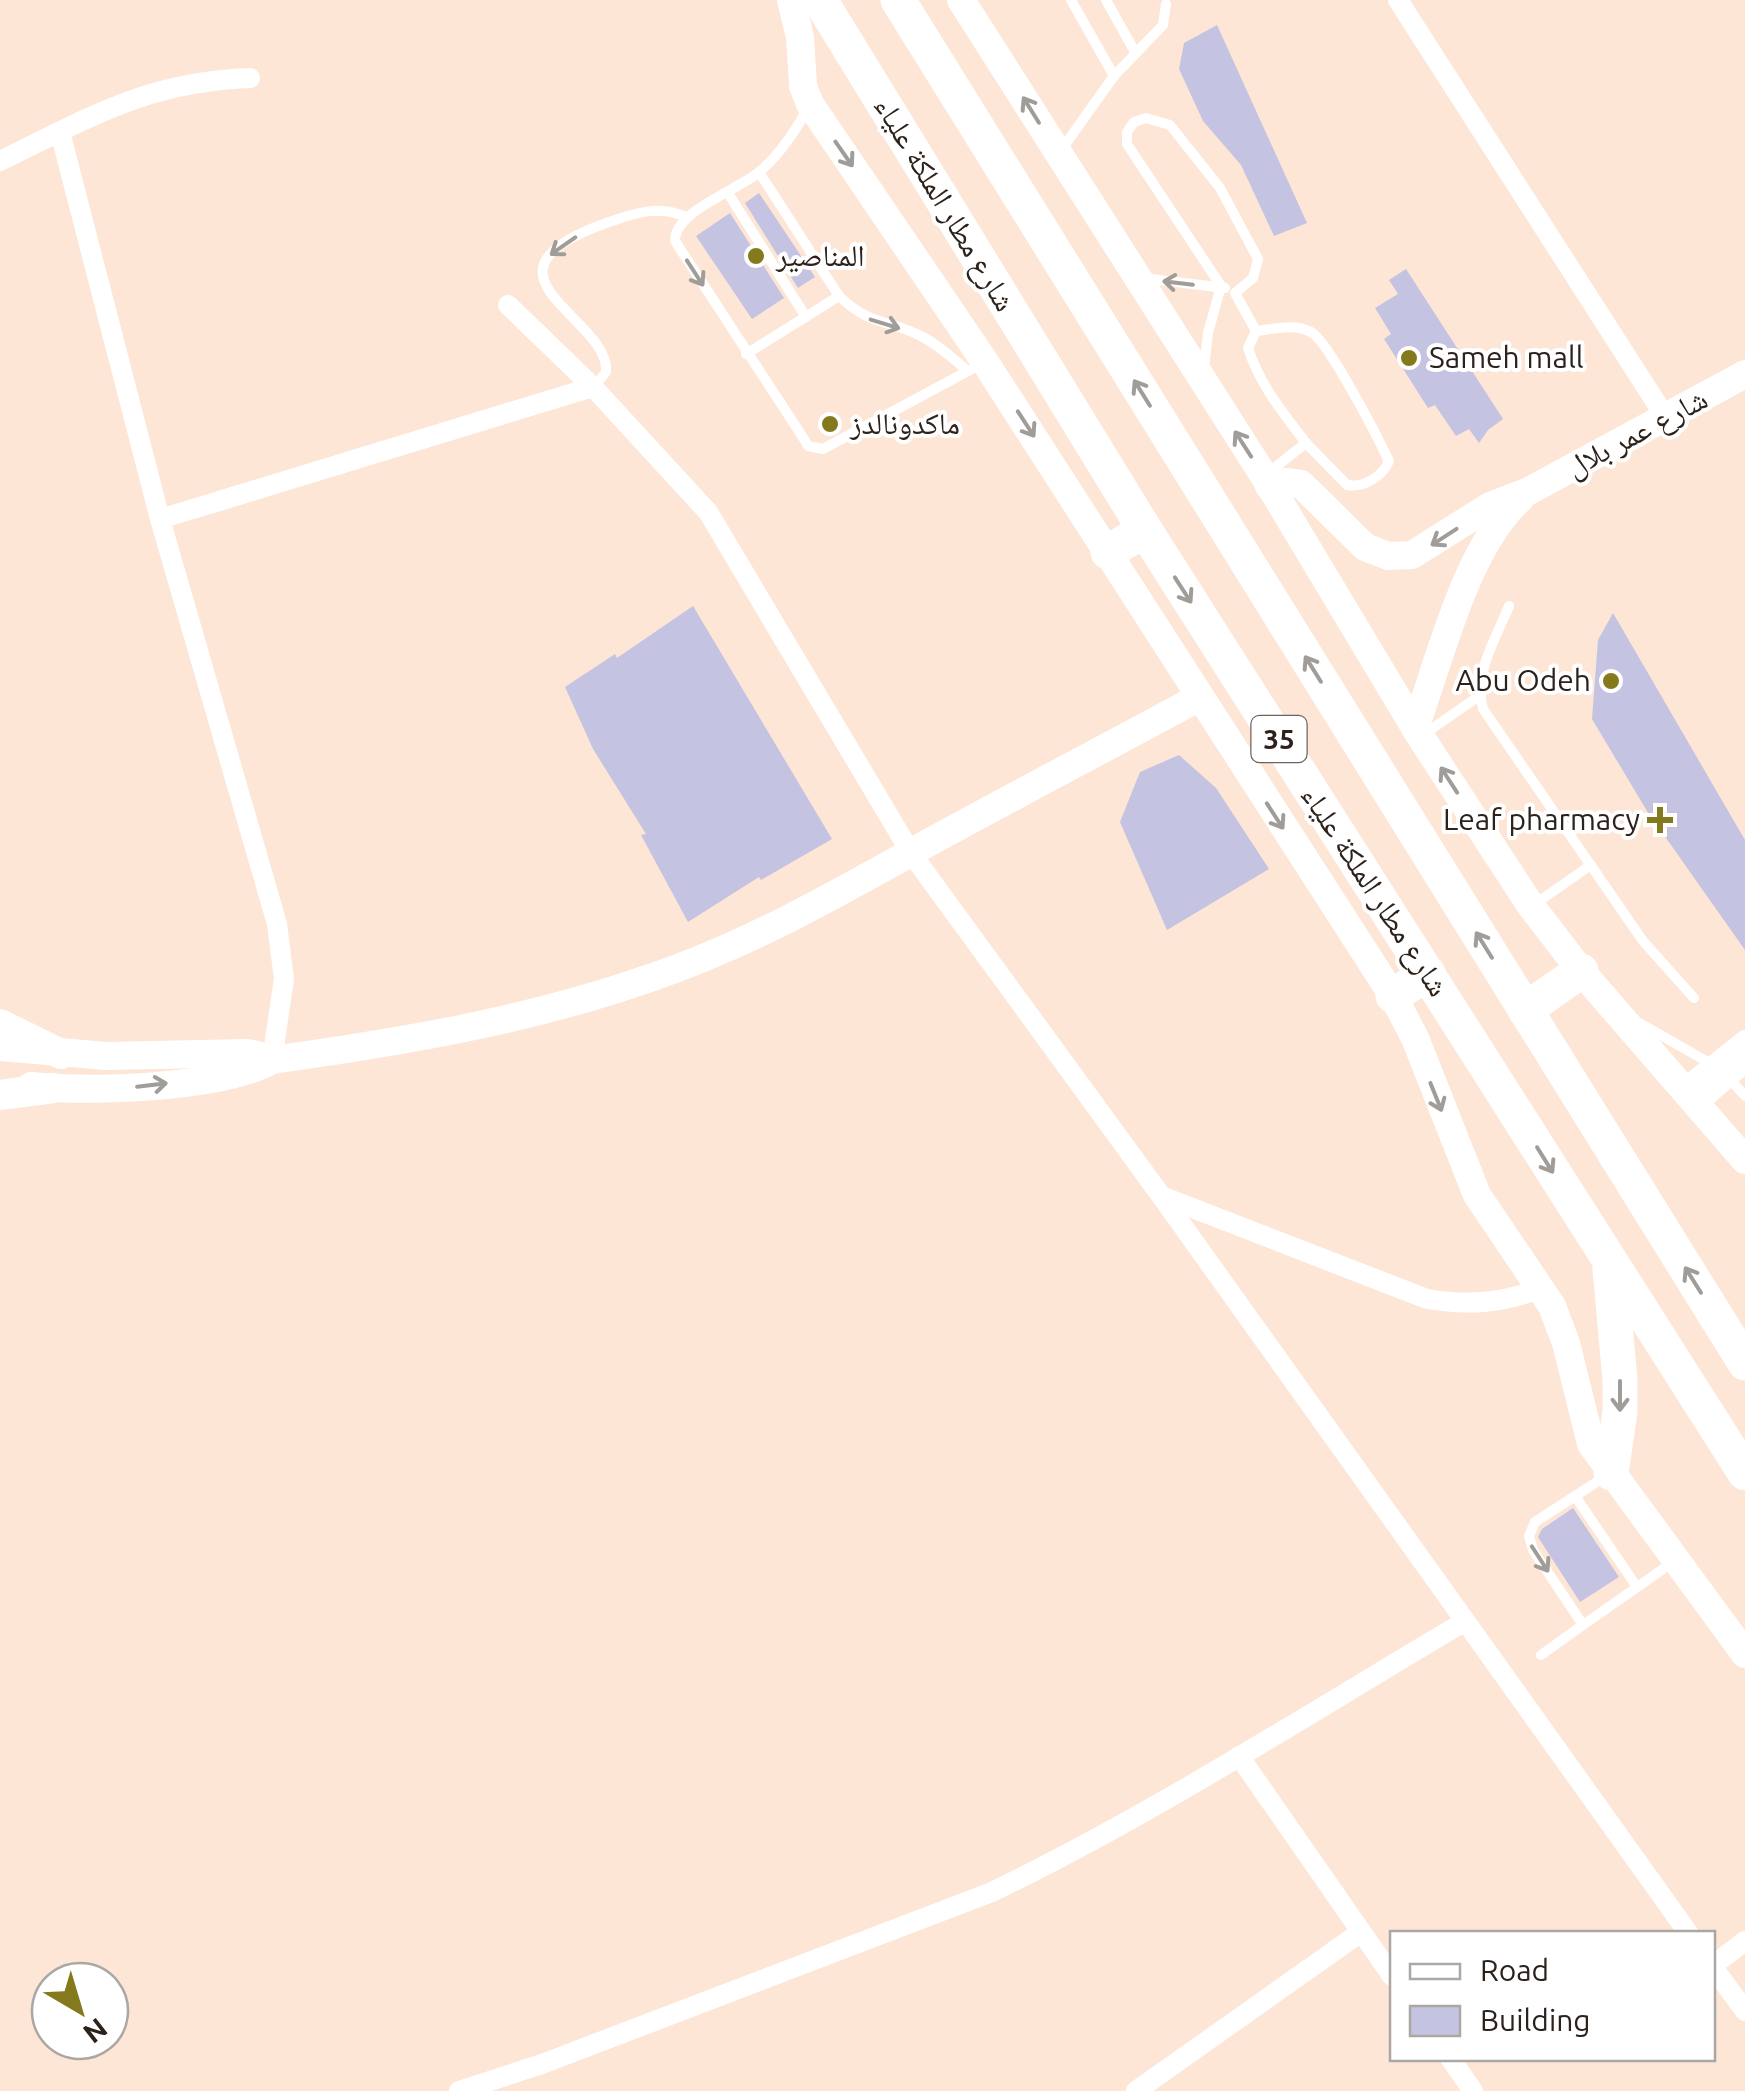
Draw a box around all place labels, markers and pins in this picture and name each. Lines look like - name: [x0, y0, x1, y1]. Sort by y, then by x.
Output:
- place label: المناصير: [775, 238, 865, 273]
- marker: المناصير: [745, 245, 767, 267]
- place label: Sameh mall: [1429, 340, 1584, 374]
- marker: Sameh mall: [1398, 347, 1420, 369]
- place label: ماكدونالدز: [849, 406, 960, 440]
- marker: ماكدونالدز: [819, 413, 841, 435]
- place label: Abu Odeh: [1455, 663, 1591, 697]
- marker: Abu Odeh: [1600, 670, 1622, 692]
- place label: Leaf pharmacy: [1443, 802, 1640, 836]
- marker: Leaf pharmacy: [1649, 809, 1671, 831]

